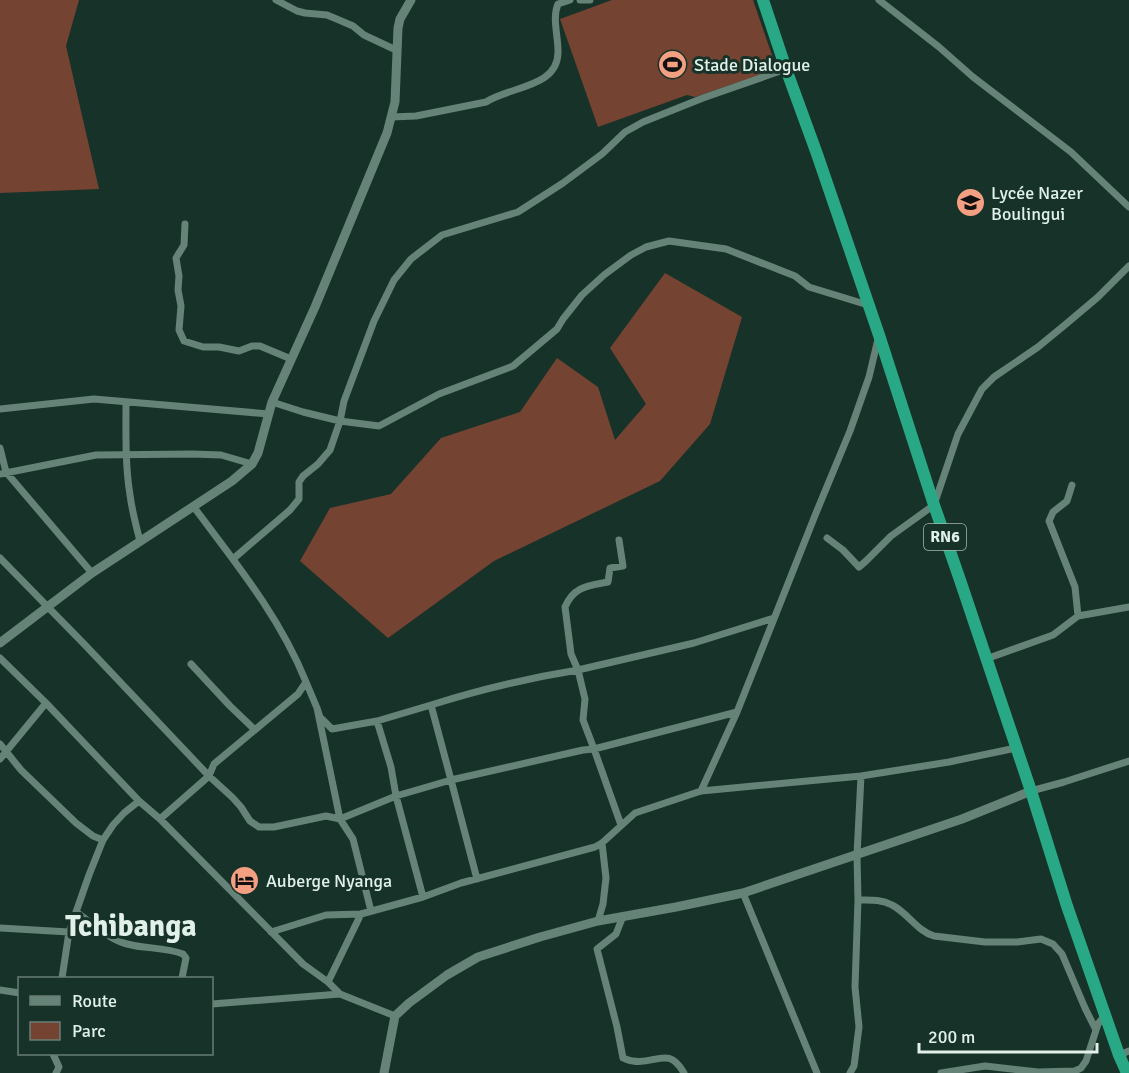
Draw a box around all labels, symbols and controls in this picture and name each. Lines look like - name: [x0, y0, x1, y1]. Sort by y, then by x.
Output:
- sports icon: Stade Dialogue: [657, 49, 689, 81]
- place label: Stade Dialogue: [694, 54, 810, 76]
- place label: Lycée Nazer Boulingui: [991, 182, 1083, 225]
- school or university icon: Lycée Nazer Boulingui: [954, 187, 986, 219]
- road number: RN6: [924, 524, 966, 550]
- hotel icon: Auberge Nyanga: [229, 865, 261, 897]
- place label: Auberge Nyanga: [266, 870, 392, 892]
- district label: Tchibanga: [65, 908, 197, 945]
- legend: [18, 977, 213, 1055]
- text: Route: [72, 990, 117, 1012]
- scale bar: [919, 1016, 1098, 1054]
- text: Parc: [72, 1020, 106, 1042]
- text: 200 m: [928, 1026, 975, 1048]

